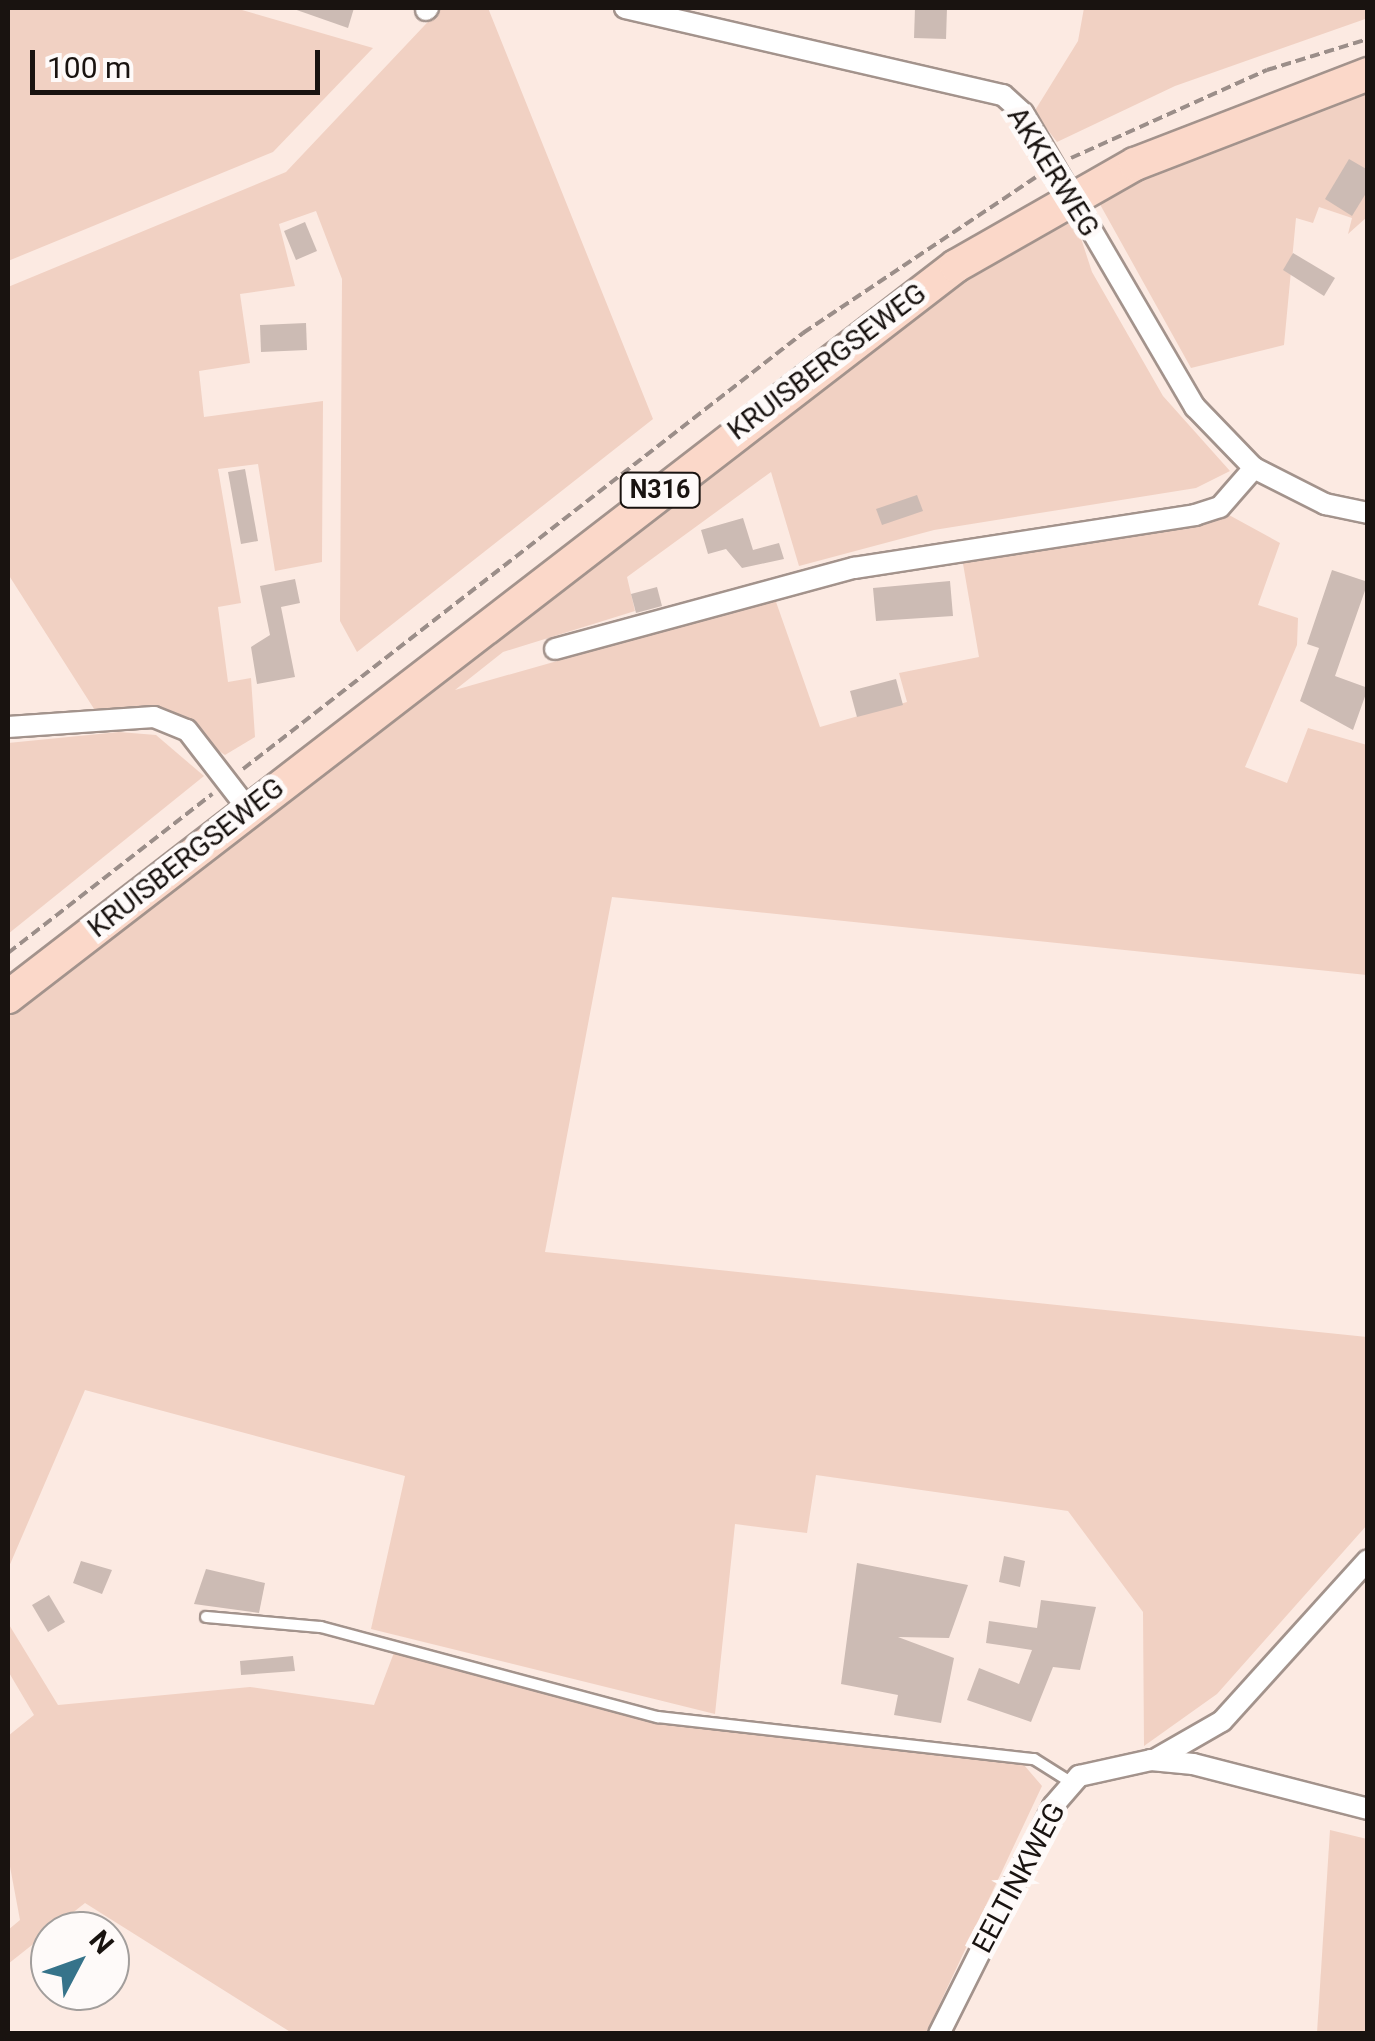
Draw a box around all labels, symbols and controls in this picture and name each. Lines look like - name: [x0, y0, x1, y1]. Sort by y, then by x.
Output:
- scale bar: [35, 30, 325, 92]
- text: 100 m: [47, 50, 131, 85]
- street label: AKKERWEG: [1000, 101, 1106, 243]
- street label: KRUISBERGSEWEG: [721, 277, 933, 447]
- road number: N316: [618, 470, 702, 510]
- street label: KRUISBERGSEWEG: [81, 771, 291, 945]
- street label: EELTINKWEG: [965, 1797, 1073, 1959]
- north arrow: [30, 1911, 130, 2011]
- text: N: [83, 1924, 120, 1961]

